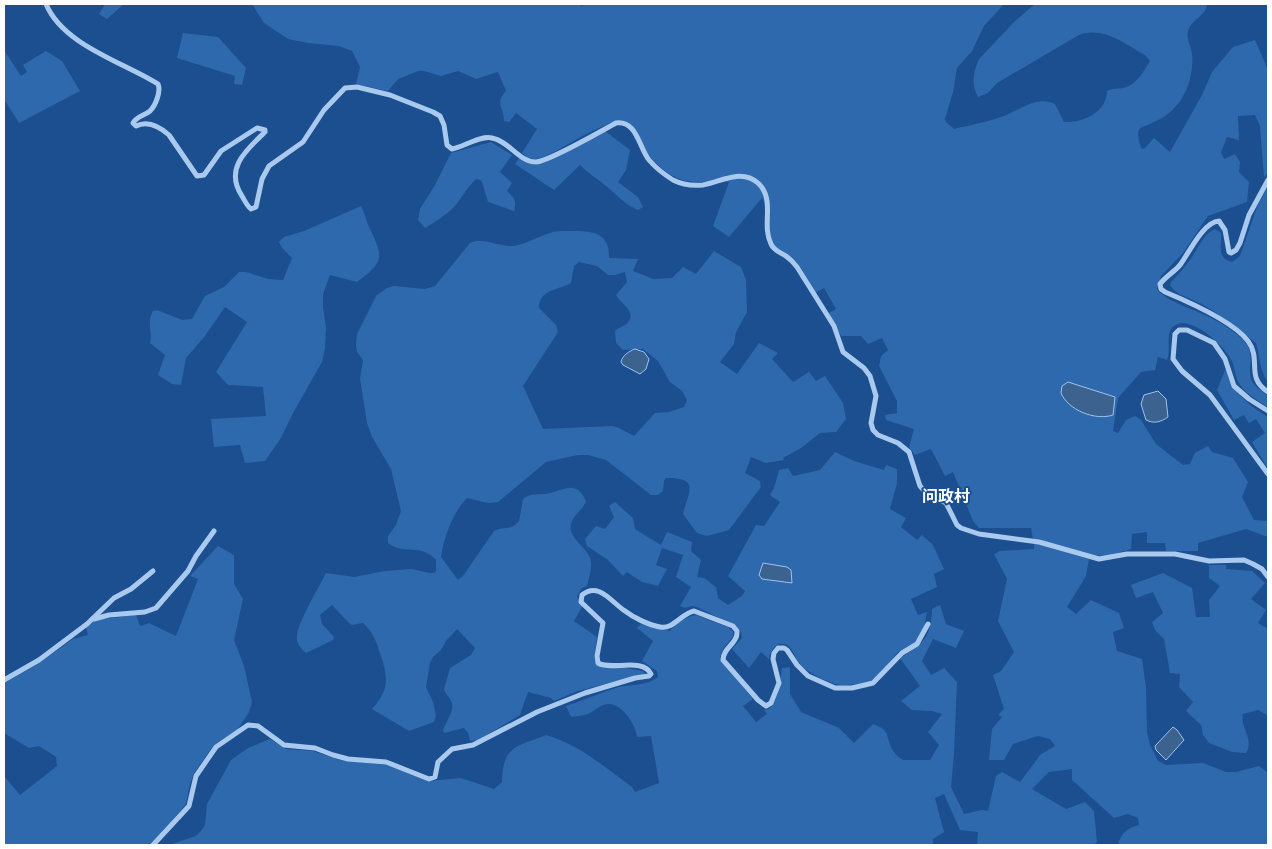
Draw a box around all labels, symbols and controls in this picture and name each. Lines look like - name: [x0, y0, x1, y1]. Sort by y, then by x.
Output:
- district label: 问政村: [922, 487, 970, 506]

